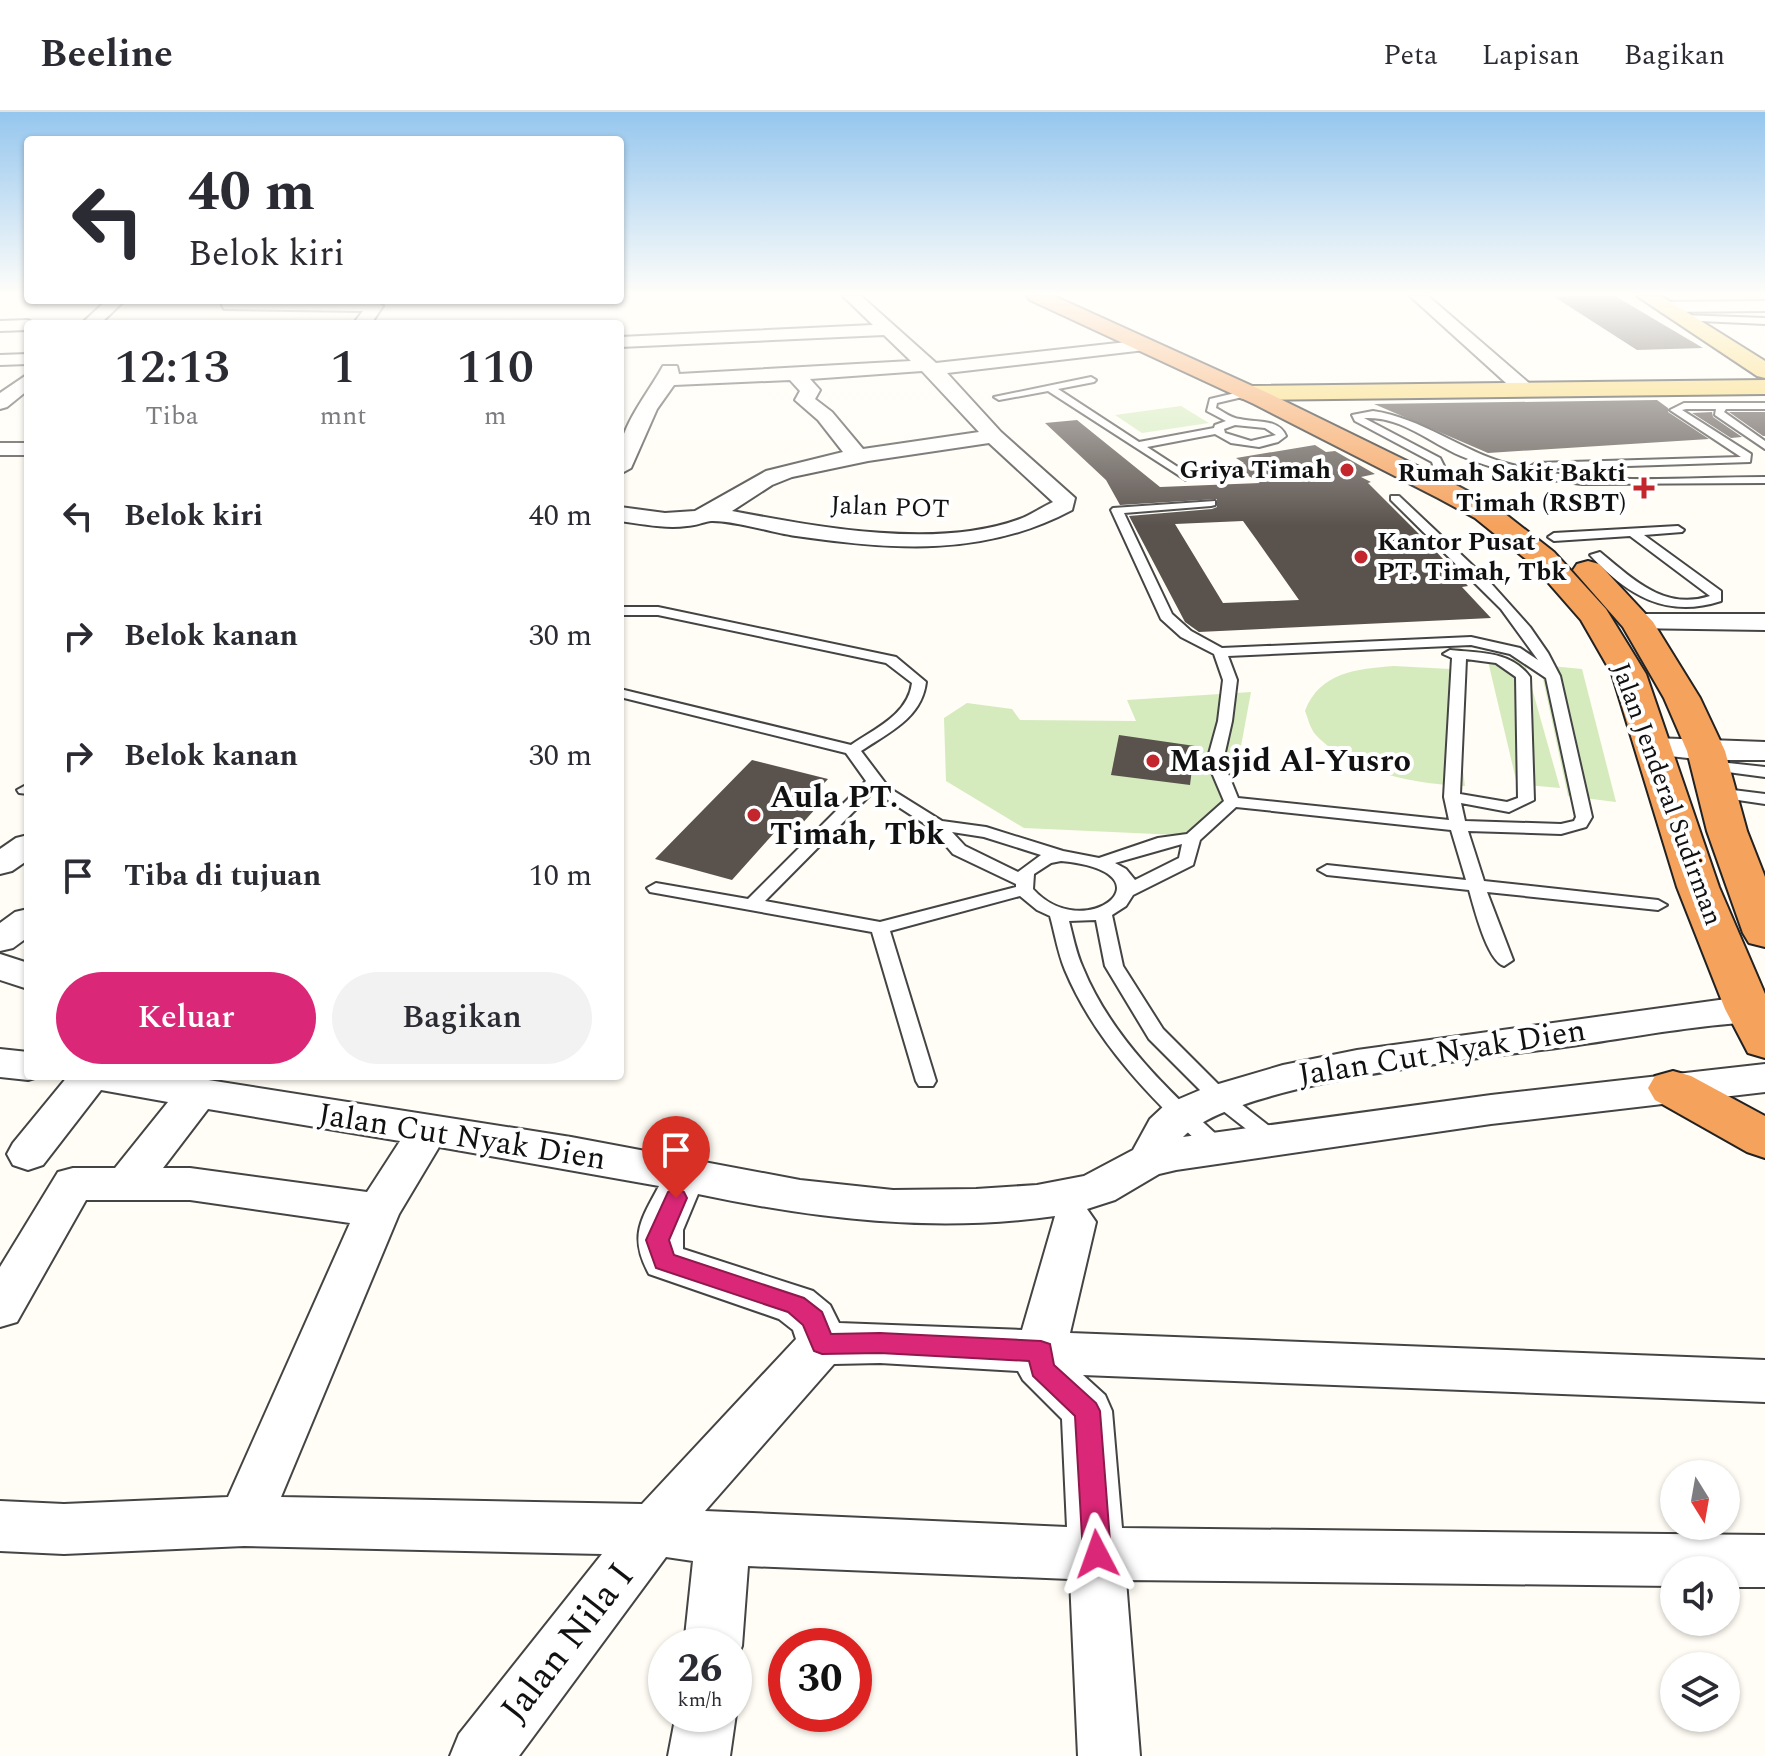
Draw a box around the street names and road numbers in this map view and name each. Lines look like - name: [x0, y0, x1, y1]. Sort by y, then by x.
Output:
- street label: Jalan POT: [830, 485, 950, 529]
- street label: Jalan Jenderal Sudirman: [1601, 657, 1733, 931]
- street label: Jalan Cut Nyak Dien: [1295, 1006, 1589, 1100]
- street label: Jalan Cut Nyak Dien: [315, 1090, 609, 1184]
- street label: Jalan Nila I: [487, 1550, 649, 1736]

